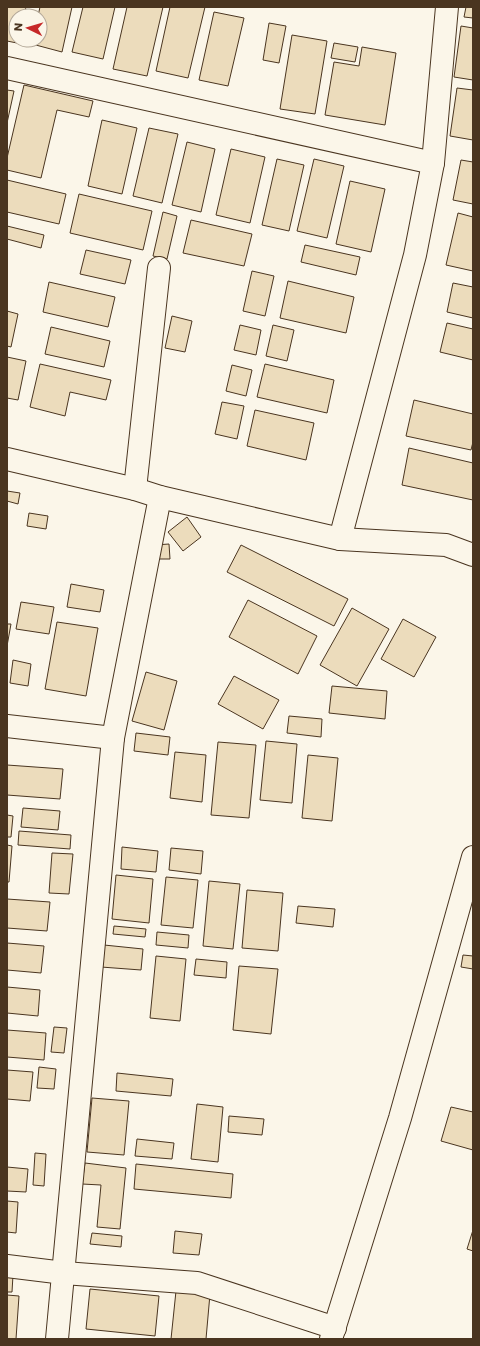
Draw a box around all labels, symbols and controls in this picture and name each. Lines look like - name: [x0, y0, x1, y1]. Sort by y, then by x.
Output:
- north arrow: [8, 8, 48, 48]
- text: N: [10, 22, 26, 32]

